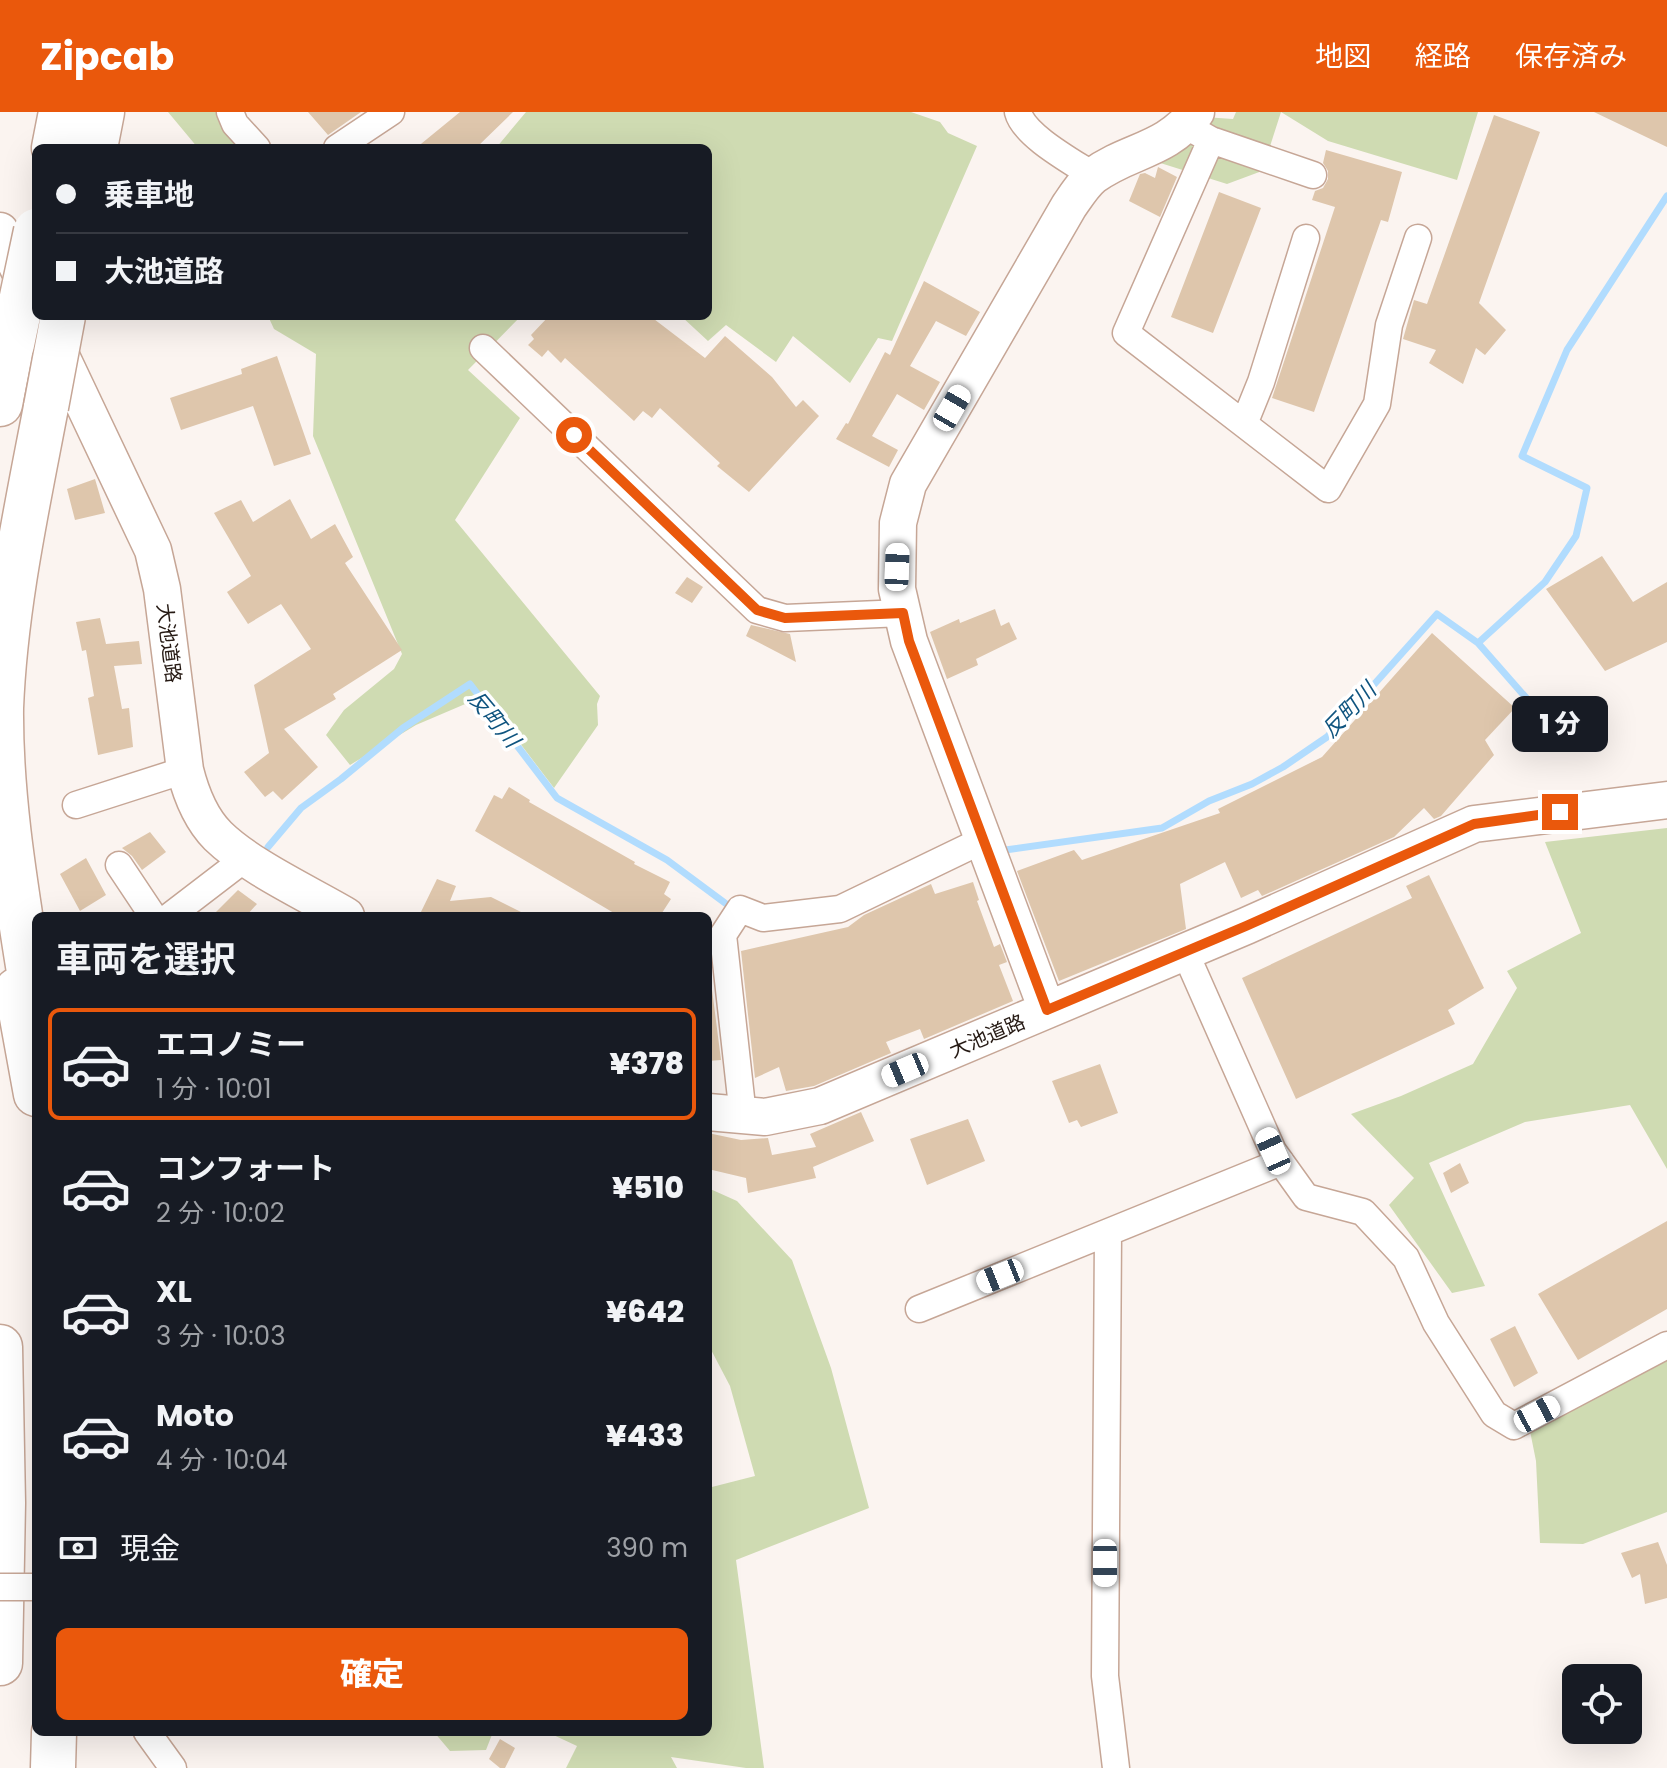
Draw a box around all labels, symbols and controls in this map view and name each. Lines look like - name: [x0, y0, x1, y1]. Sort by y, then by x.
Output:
- text: Zipcab: [40, 30, 174, 83]
- text: 地図: [1315, 37, 1371, 76]
- text: 経路: [1415, 37, 1471, 76]
- text: 保存済み: [1515, 37, 1627, 76]
- text: 乗車地: [104, 173, 194, 216]
- text: 大池道路: [104, 250, 224, 293]
- car: [930, 381, 974, 435]
- route start: [556, 417, 592, 453]
- car: [884, 543, 910, 591]
- street label: 大池道路: [150, 602, 188, 684]
- water label: 反町川: [1315, 674, 1384, 745]
- water label: 反町川: [461, 684, 528, 756]
- callout: 1 分: [1512, 696, 1608, 752]
- text: 1 分: [1539, 706, 1581, 742]
- route end: [1542, 794, 1578, 830]
- text: 車両を選択: [56, 934, 236, 985]
- street label: 大池道路: [945, 1007, 1029, 1065]
- text: エコノミー: [156, 1023, 306, 1066]
- icon: car: [60, 1028, 132, 1100]
- text: ¥378: [609, 1042, 684, 1085]
- car: [878, 1050, 932, 1090]
- text: 1 分 · 10:01: [156, 1071, 272, 1107]
- car: [1252, 1124, 1294, 1178]
- text: コンフォート: [156, 1147, 335, 1190]
- icon: car: [60, 1152, 132, 1224]
- text: ¥510: [612, 1166, 684, 1209]
- text: 2 分 · 10:02: [156, 1195, 285, 1231]
- car: [973, 1256, 1027, 1296]
- text: XL: [156, 1270, 192, 1313]
- icon: car: [60, 1276, 132, 1348]
- text: ¥642: [606, 1290, 684, 1333]
- text: 3 分 · 10:03: [156, 1318, 285, 1354]
- car: [1510, 1392, 1564, 1436]
- text: Moto: [156, 1394, 234, 1437]
- icon: car: [60, 1400, 132, 1472]
- text: ¥433: [606, 1414, 684, 1457]
- text: 4 分 · 10:04: [156, 1442, 288, 1478]
- icon: cash: [56, 1526, 100, 1570]
- text: 現金: [120, 1527, 180, 1570]
- text: 390 m: [606, 1530, 688, 1566]
- car: [1093, 1539, 1117, 1587]
- button: 確定: [56, 1628, 688, 1720]
- map controls: [1562, 1664, 1642, 1744]
- button: locate: [1562, 1664, 1642, 1744]

